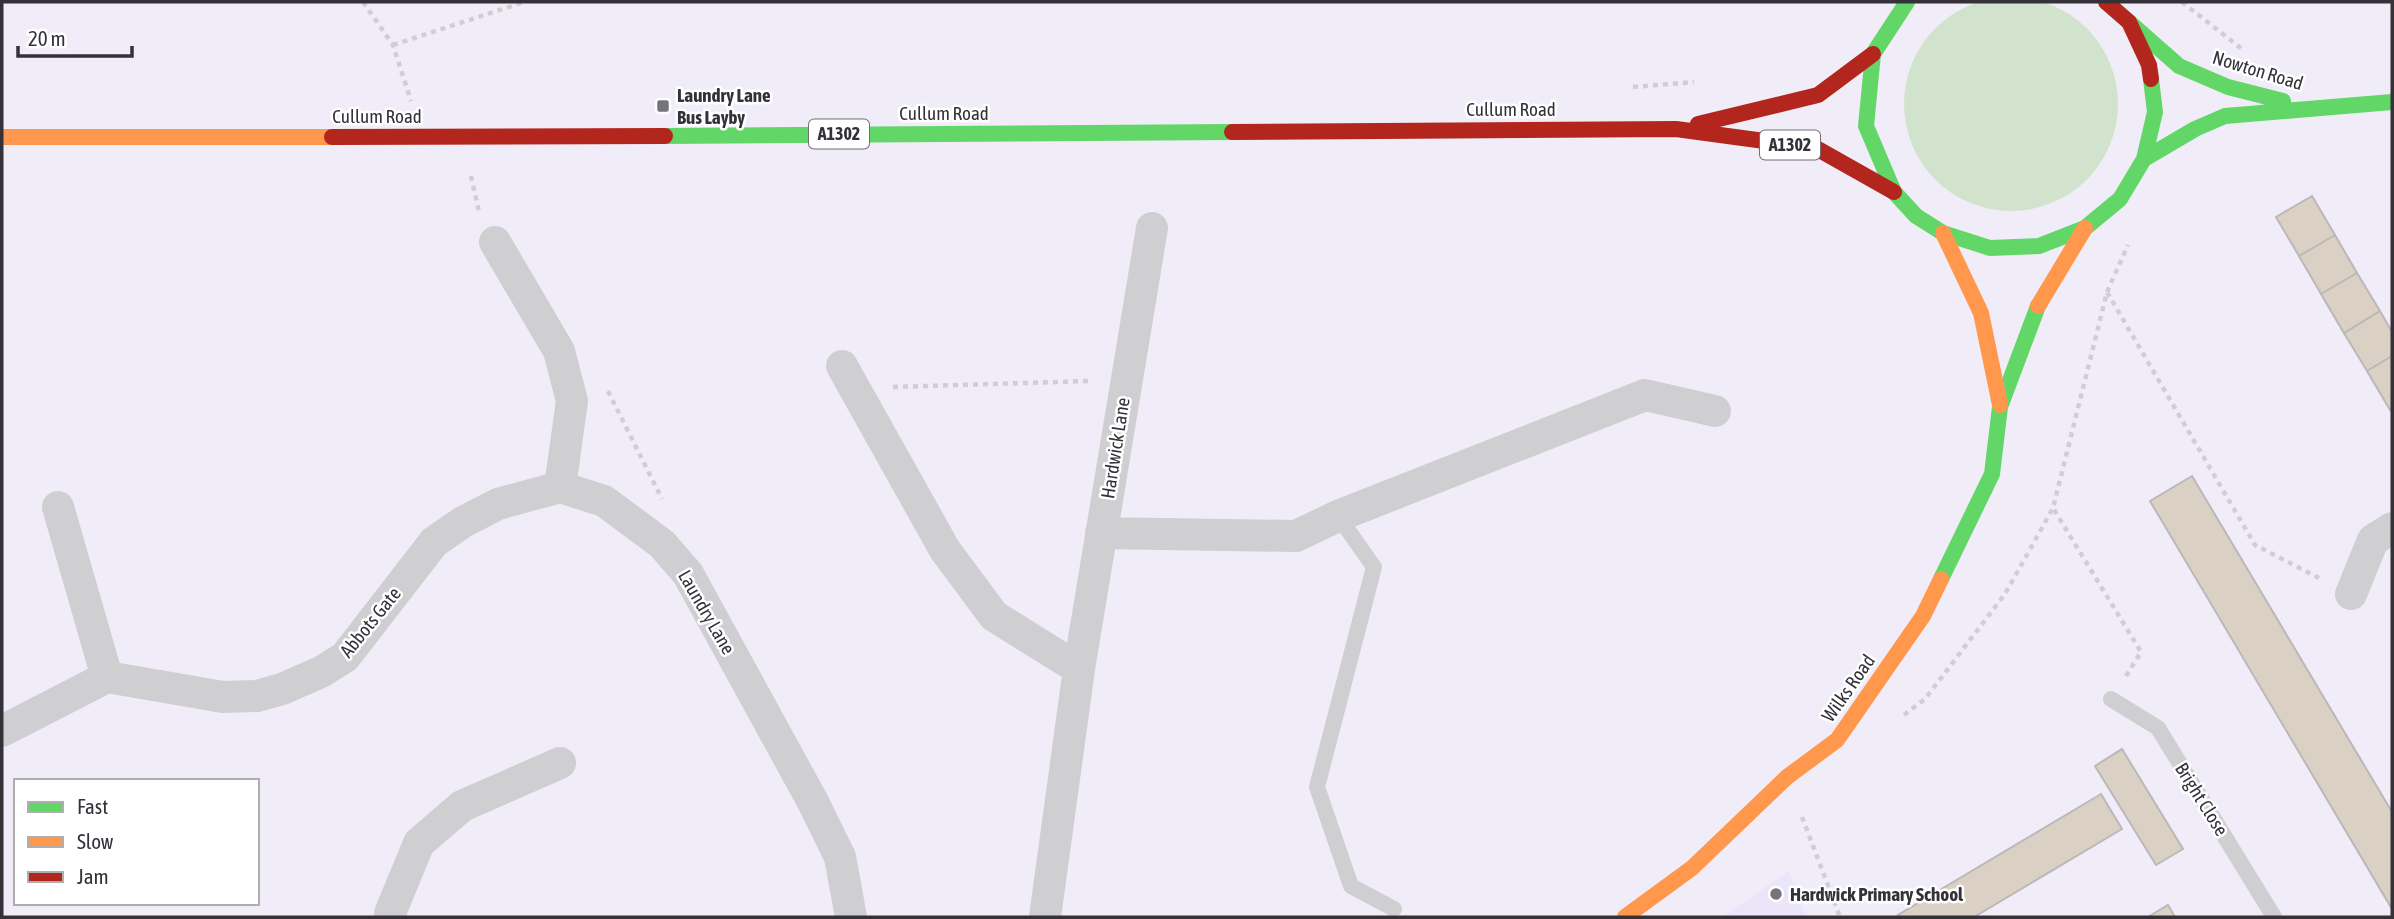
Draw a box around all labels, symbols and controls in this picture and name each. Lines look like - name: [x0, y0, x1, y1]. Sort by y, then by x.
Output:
- scale bar: [18, 14, 131, 58]
- text: 20 m: [28, 26, 66, 50]
- street label: Nowton Road: [2210, 46, 2306, 94]
- place label: Laundry Lane Bus Layby: [677, 84, 771, 128]
- marker: Laundry Lane Bus Layby: [655, 98, 671, 114]
- street label: Cullum Road: [1466, 98, 1556, 120]
- street label: Cullum Road: [899, 102, 989, 124]
- street label: Cullum Road: [332, 105, 422, 127]
- road number: A1302: [809, 119, 869, 148]
- road number: A1302: [1760, 130, 1820, 160]
- street label: Hardwick Lane: [1096, 396, 1134, 500]
- street label: Laundry Lane: [674, 566, 740, 658]
- street label: Abbots Gate: [335, 582, 405, 662]
- street label: Wilks Road: [1817, 650, 1879, 726]
- street label: Bright Close: [2171, 758, 2233, 840]
- legend: [14, 779, 259, 905]
- text: Fast: [77, 794, 108, 818]
- text: Slow: [77, 829, 114, 853]
- text: Jam: [77, 864, 109, 888]
- place label: Hardwick Primary School: [1790, 883, 1964, 905]
- marker: Hardwick Primary School: [1768, 886, 1784, 902]

